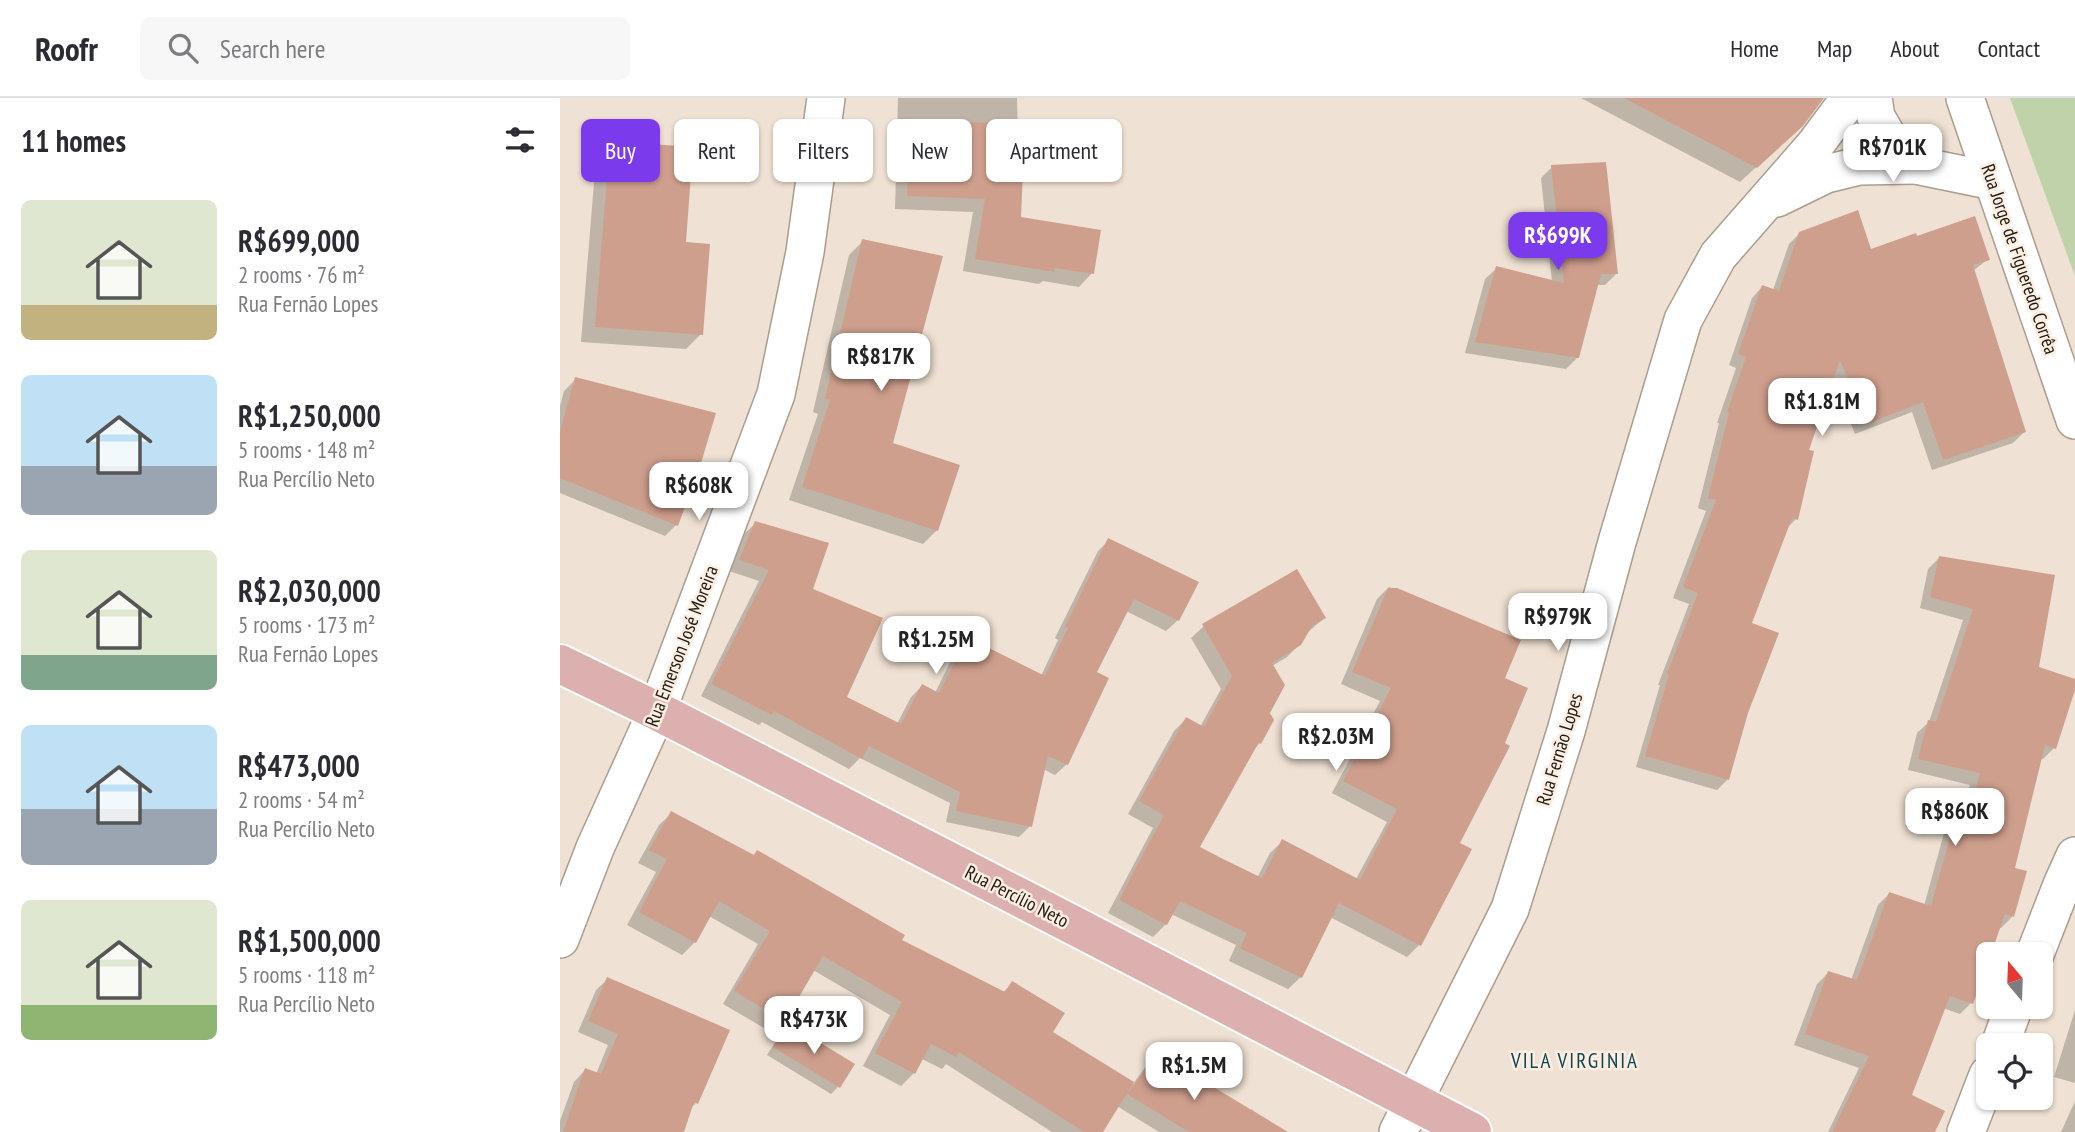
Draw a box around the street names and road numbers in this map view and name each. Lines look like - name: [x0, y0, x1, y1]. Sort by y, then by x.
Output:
- street label: Rua Jorge de Figueredo Corrêa: [1976, 161, 2064, 357]
- street label: Rua Emerson José Moreira: [639, 562, 723, 730]
- street label: Rua Fernão Lopes: [1531, 690, 1587, 808]
- street label: Rua Percílio Neto: [961, 860, 1073, 932]

